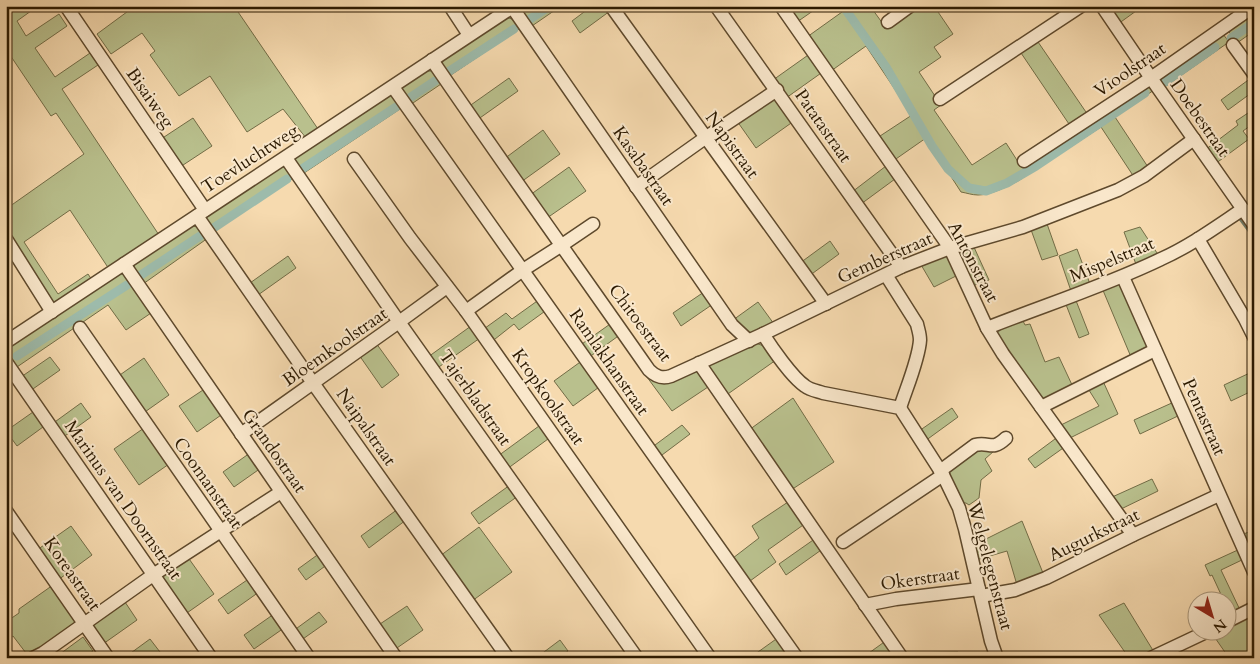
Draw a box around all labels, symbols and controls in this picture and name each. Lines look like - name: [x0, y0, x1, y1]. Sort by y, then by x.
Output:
- street label: Vioolstraat: [1089, 37, 1171, 103]
- street label: Bisaiweg: [120, 63, 181, 134]
- street label: Doebestraat: [1164, 74, 1236, 162]
- street label: Patatastraat: [788, 84, 858, 168]
- street label: Napistraat: [699, 106, 765, 184]
- street label: Toevluchtweg: [197, 118, 304, 200]
- street label: Kasabastraat: [606, 121, 680, 211]
- street label: Antonstraat: [941, 217, 1005, 307]
- street label: Gemberstraat: [834, 226, 937, 290]
- street label: Mispelstraat: [1066, 231, 1159, 289]
- street label: Chitoestraat: [602, 279, 678, 367]
- street label: Bloemkoolstraat: [277, 301, 393, 393]
- street label: Ramlakhanstraat: [563, 304, 655, 421]
- street label: Kropkoolstraat: [506, 344, 591, 450]
- street label: Tajerbladstraat: [433, 345, 518, 451]
- street label: Pentastraat: [1176, 374, 1232, 460]
- street label: Naipalstraat: [330, 383, 402, 471]
- street label: Grandostraat: [236, 404, 312, 498]
- street label: Marinus van Doornstraat: [58, 415, 188, 585]
- street label: Coomanstraat: [167, 432, 249, 534]
- street label: Welgelegenstraat: [961, 498, 1019, 633]
- street label: Augurkstraat: [1044, 502, 1144, 568]
- street label: Koreastraat: [37, 532, 107, 616]
- street label: Okerstraat: [879, 561, 961, 597]
- north arrow: [1188, 592, 1238, 642]
- text: N: [1209, 615, 1230, 637]

